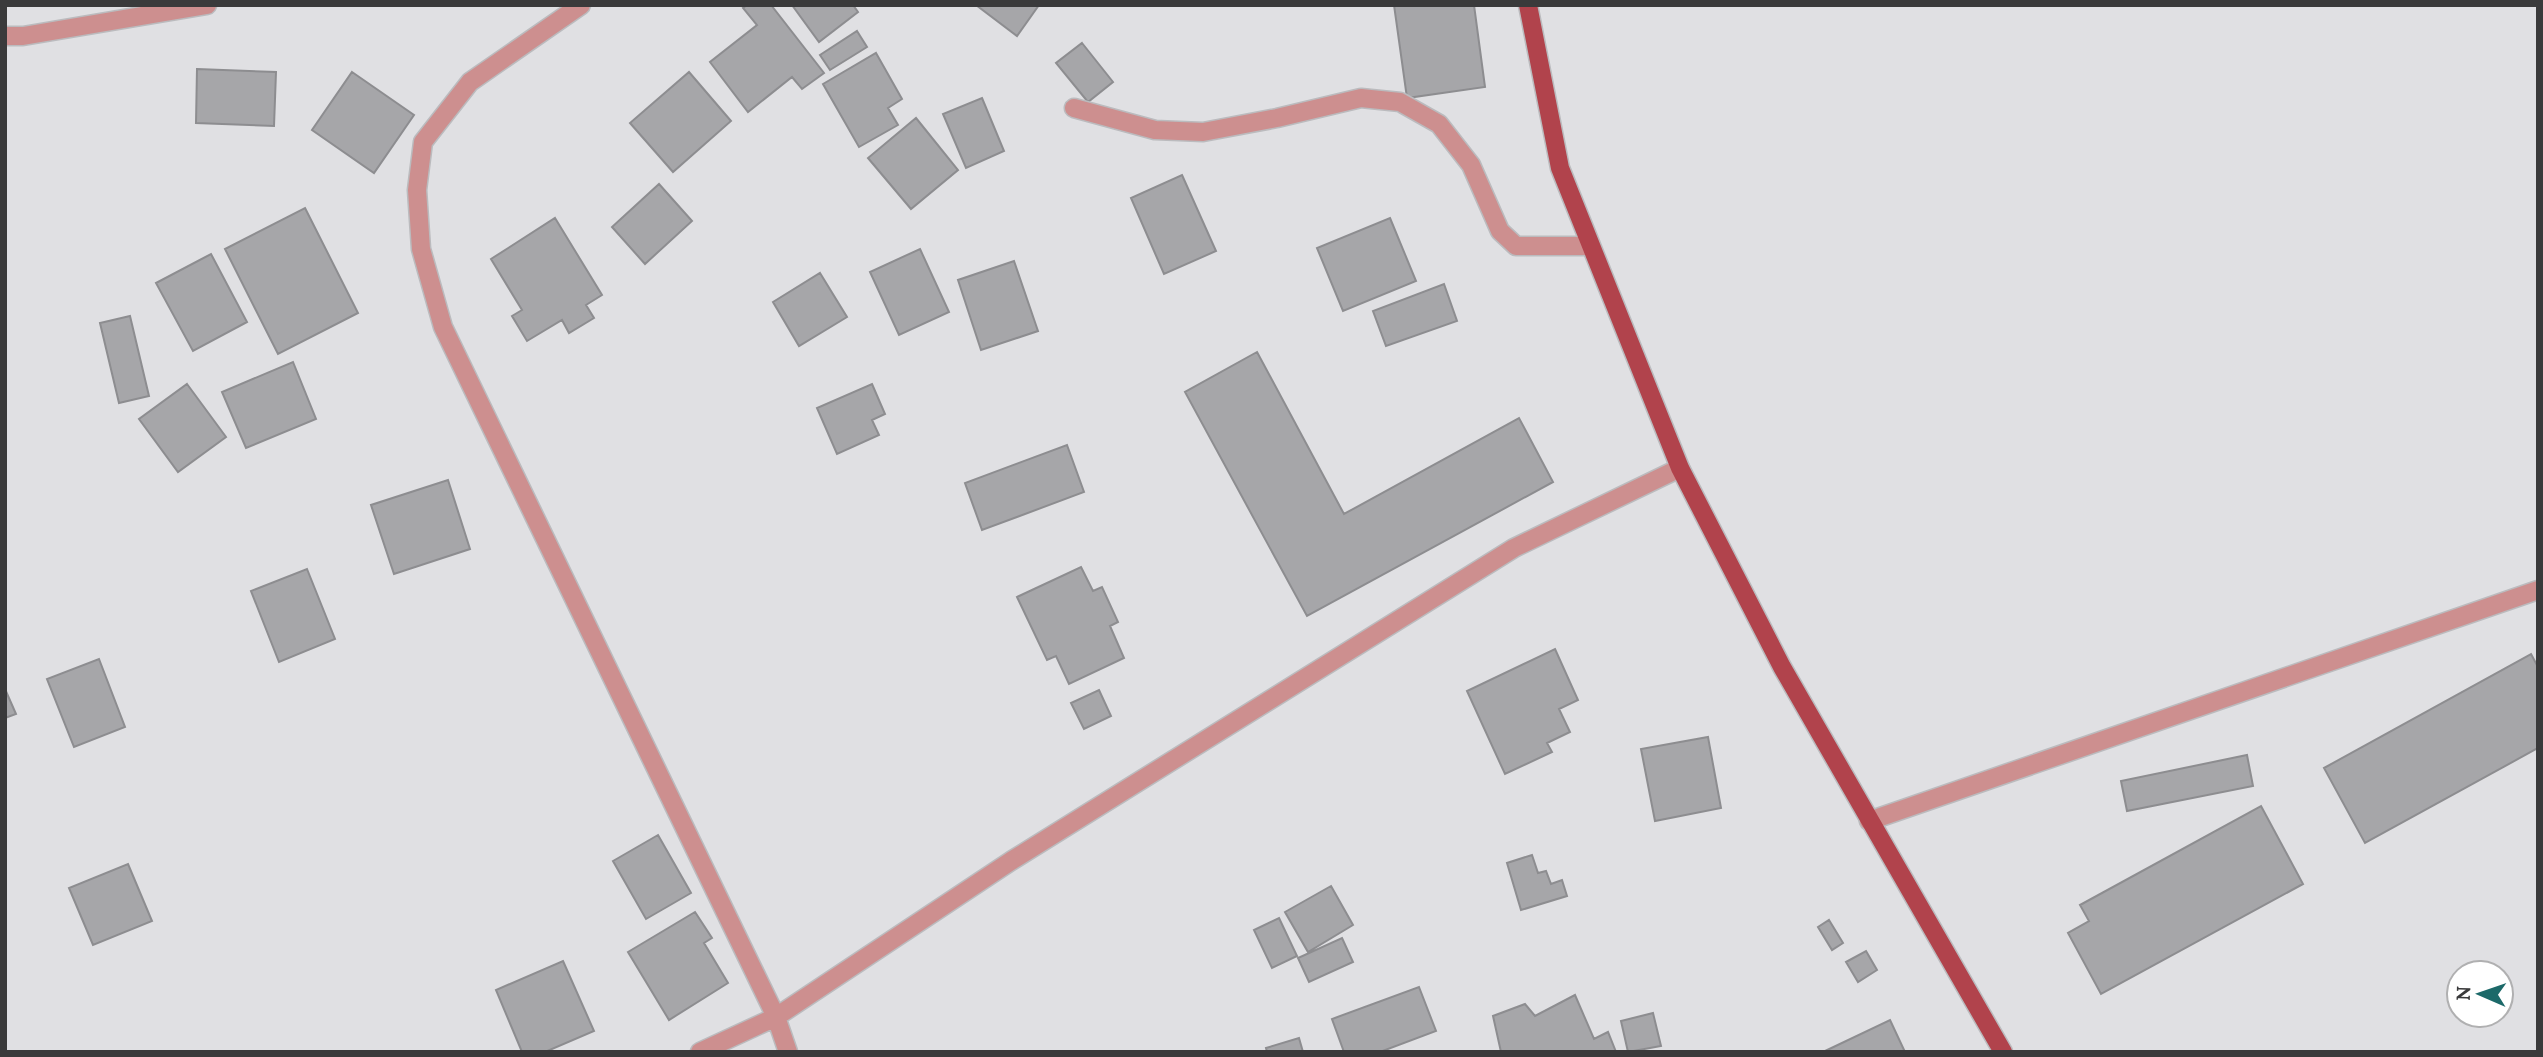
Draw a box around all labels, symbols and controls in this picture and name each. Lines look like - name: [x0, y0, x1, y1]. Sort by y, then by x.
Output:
- north arrow: [2445, 959, 2515, 1029]
- text: N: [2451, 985, 2475, 1001]

